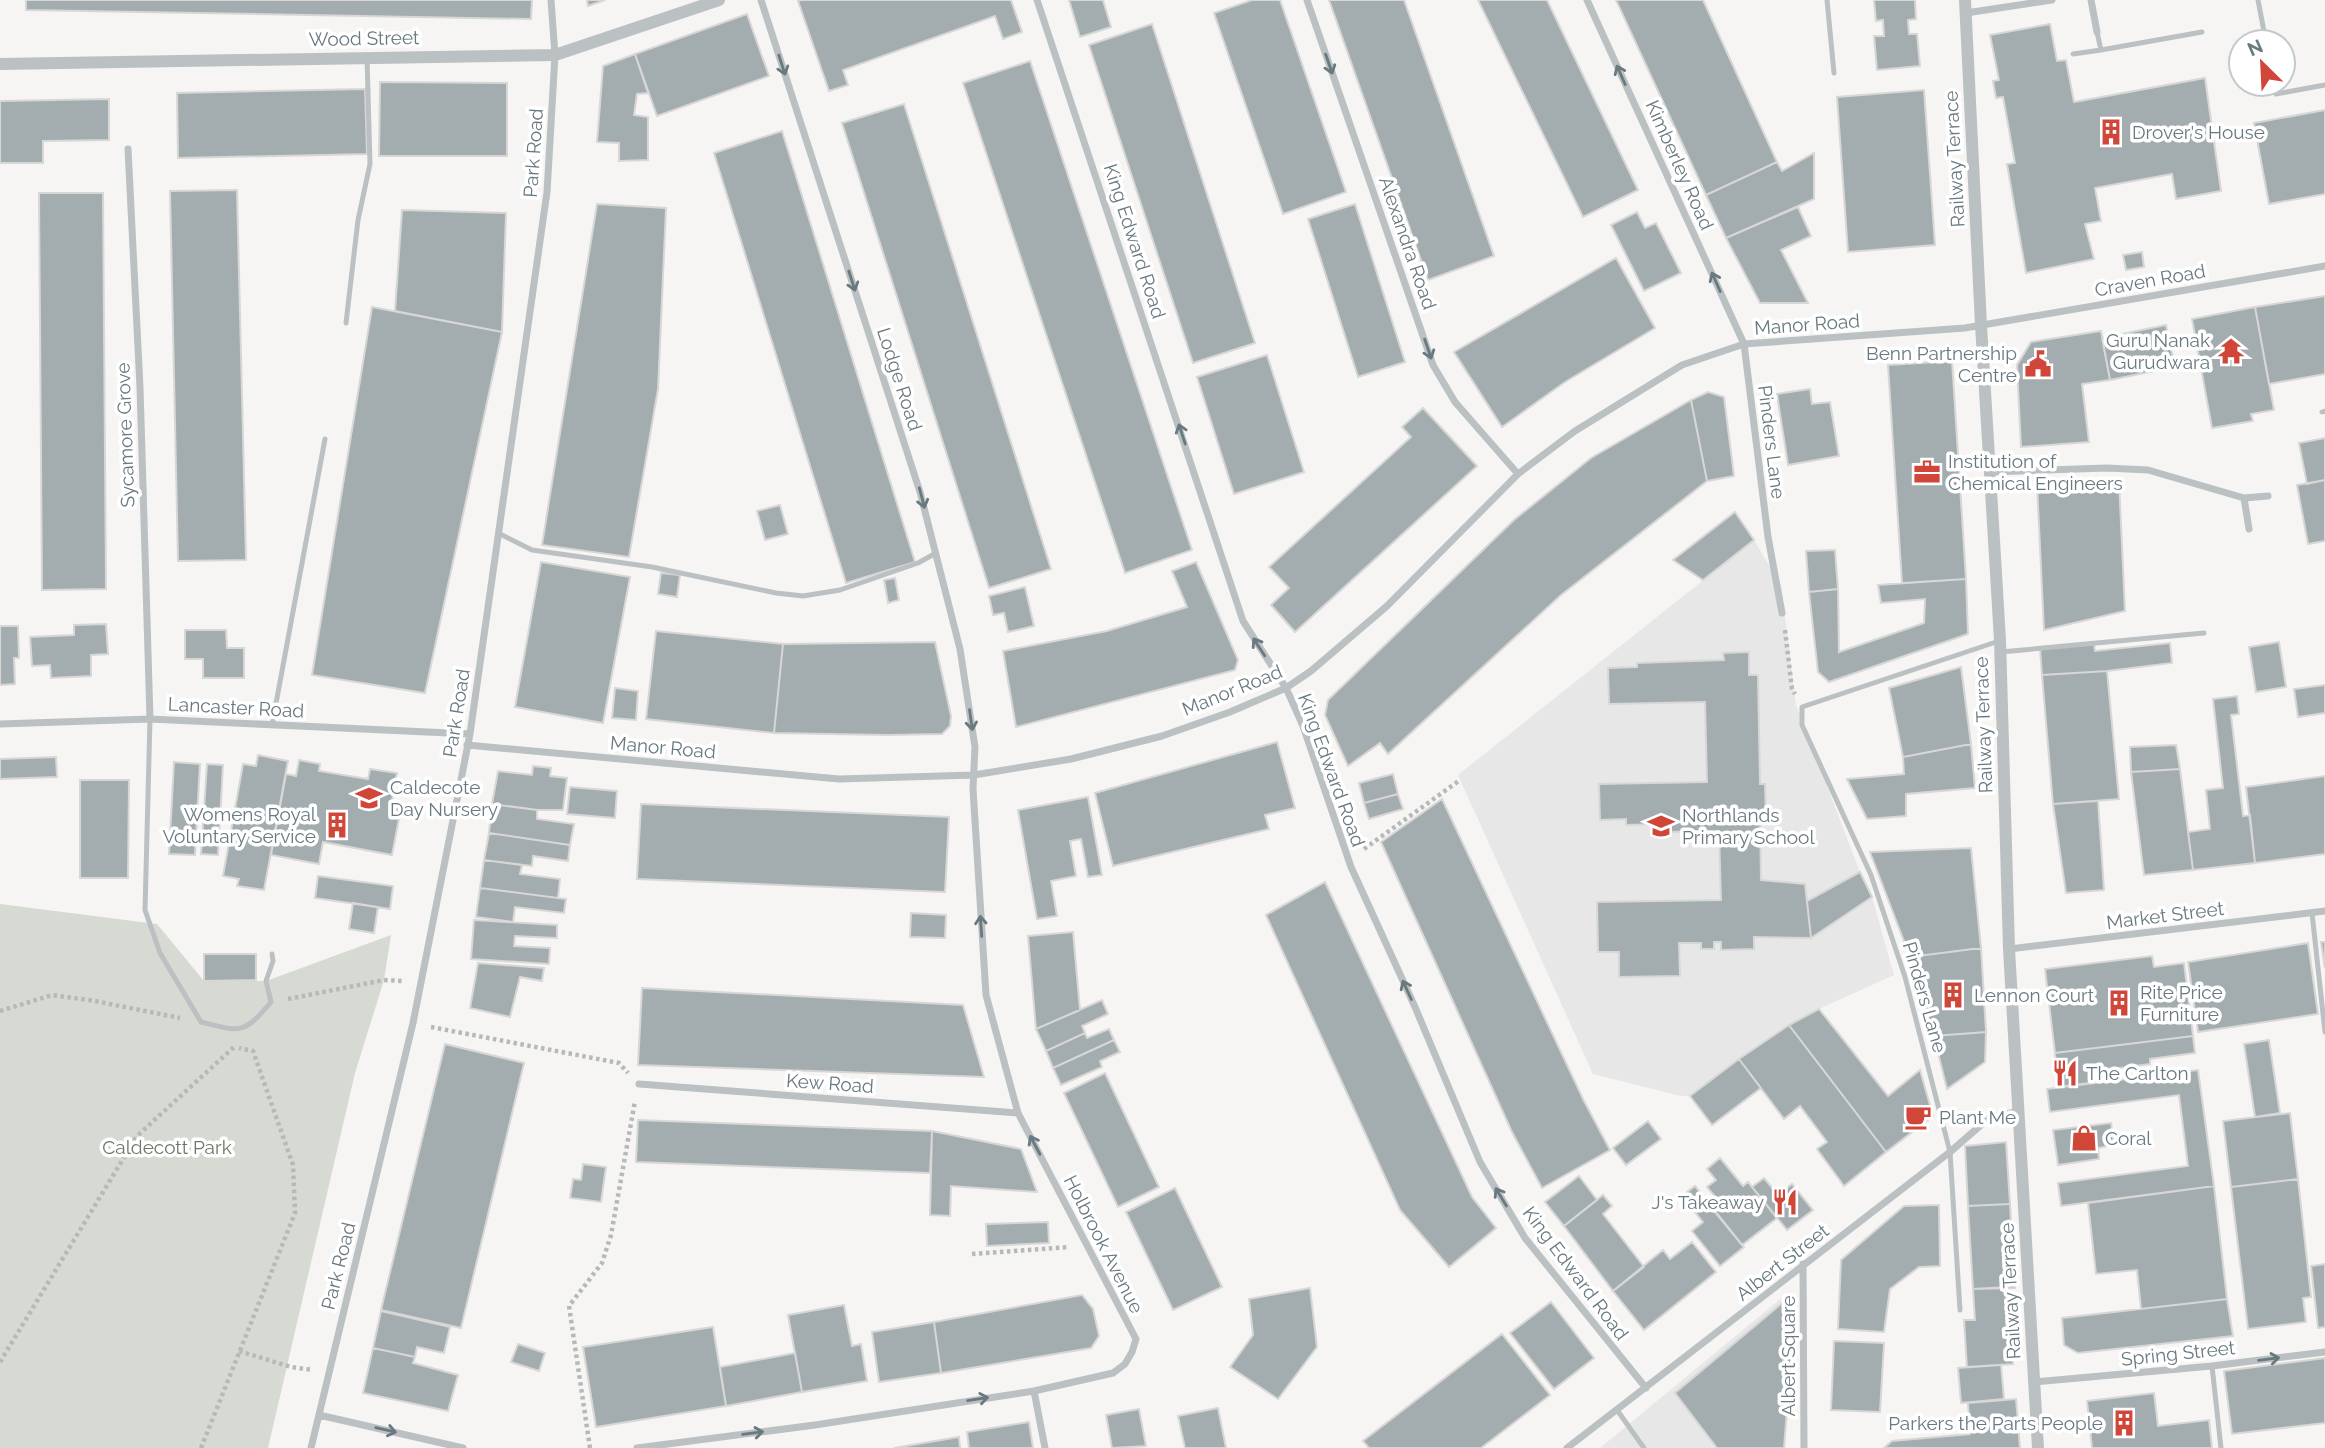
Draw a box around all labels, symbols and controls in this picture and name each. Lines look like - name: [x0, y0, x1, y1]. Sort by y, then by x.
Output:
- street label: Wood Street: [309, 26, 420, 50]
- north arrow: [2227, 28, 2297, 98]
- text: N: [2244, 34, 2266, 60]
- one-way arrow: [1324, 53, 1336, 75]
- one-way arrow: [777, 54, 790, 76]
- one-way arrow: [1614, 65, 1627, 86]
- street label: Railway Terrace: [1939, 90, 1969, 228]
- street label: Kimberley Road: [1642, 97, 1718, 233]
- street label: Park Road: [519, 108, 547, 198]
- building icon: Drover's House: [2096, 117, 2126, 147]
- place label: Drover's House: [2132, 121, 2265, 143]
- street label: King Edward Road: [1100, 161, 1170, 321]
- street label: Alexandra Road: [1375, 174, 1441, 312]
- street label: Craven Road: [2093, 259, 2207, 301]
- one-way arrow: [847, 270, 860, 292]
- one-way arrow: [1708, 272, 1722, 293]
- street label: Manor Road: [1753, 309, 1861, 339]
- street label: Lodge Road: [873, 325, 927, 433]
- place label: Guru Nanak Gurudwara: [2106, 329, 2210, 373]
- temple icon: Guru Nanak Gurudwara: [2216, 336, 2246, 366]
- one-way arrow: [1422, 338, 1435, 360]
- place label: Benn Partnership Centre: [1866, 342, 2017, 386]
- public building icon: Benn Partnership Centre: [2023, 349, 2053, 379]
- street label: Sycamore Grove: [111, 362, 139, 508]
- street label: Pinders Lane: [1754, 384, 1790, 500]
- one-way arrow: [1174, 424, 1187, 446]
- place label: Institution of Chemical Engineers: [1948, 450, 2123, 494]
- office icon: Institution of Chemical Engineers: [1912, 457, 1942, 487]
- one-way arrow: [916, 486, 929, 509]
- one-way arrow: [1252, 638, 1266, 658]
- street label: Railway Terrace: [1970, 656, 1996, 794]
- street label: Manor Road: [1179, 660, 1285, 720]
- street label: Park Road: [438, 667, 474, 759]
- street label: King Edward Road: [1294, 690, 1370, 850]
- street label: Lancaster Road: [167, 692, 305, 722]
- one-way arrow: [964, 708, 977, 731]
- street label: Manor Road: [609, 731, 717, 763]
- place label: Caldecote Day Nursery: [390, 776, 498, 820]
- school or university icon: Caldecote Day Nursery: [354, 783, 384, 813]
- place label: Womens Royal Voluntary Service: [162, 803, 317, 847]
- place label: Northlands Primary School: [1682, 804, 1815, 848]
- building icon: Womens Royal Voluntary Service: [322, 810, 352, 840]
- school or university icon: Northlands Primary School: [1646, 811, 1676, 841]
- street label: Market Street: [2105, 897, 2226, 933]
- one-way arrow: [974, 915, 987, 938]
- street label: Pinders Lane: [1899, 939, 1951, 1055]
- one-way arrow: [1400, 980, 1413, 1001]
- building icon: Lennon Court: [1938, 980, 1968, 1010]
- place label: Rite Price Furniture: [2140, 981, 2223, 1025]
- place label: Lennon Court: [1974, 984, 2095, 1006]
- building icon: Rite Price Furniture: [2104, 988, 2134, 1018]
- restaurant icon: The Carlton: [2050, 1058, 2080, 1088]
- place label: The Carlton: [2086, 1062, 2188, 1084]
- street label: Kew Road: [785, 1069, 875, 1097]
- cafe icon: Plant Me: [1903, 1102, 1933, 1132]
- place label: Plant Me: [1939, 1106, 2016, 1128]
- shop icon: Coral: [2069, 1123, 2099, 1153]
- place label: Coral: [2105, 1127, 2152, 1149]
- one-way arrow: [1028, 1135, 1041, 1156]
- park label: Caldecott Park: [102, 1136, 232, 1158]
- street label: Holbrook Avenue: [1060, 1171, 1148, 1317]
- one-way arrow: [1493, 1187, 1507, 1207]
- restaurant icon: J's Takeaway: [1770, 1187, 1800, 1217]
- place label: J's Takeaway: [1652, 1191, 1764, 1213]
- street label: King Edward Road: [1519, 1202, 1633, 1344]
- street label: Albert Street: [1731, 1219, 1833, 1305]
- street label: Park Road: [317, 1220, 359, 1312]
- street label: Railway Terrace: [1995, 1222, 2025, 1360]
- street label: Albert Square: [1777, 1295, 1799, 1417]
- street label: Spring Street: [2120, 1336, 2237, 1370]
- one-way arrow: [2257, 1353, 2279, 1366]
- one-way arrow: [966, 1393, 989, 1406]
- building icon: Parkers the Parts People: [2109, 1408, 2139, 1438]
- place label: Parkers the Parts People: [1888, 1412, 2103, 1434]
- one-way arrow: [374, 1424, 396, 1437]
- one-way arrow: [741, 1426, 764, 1439]

